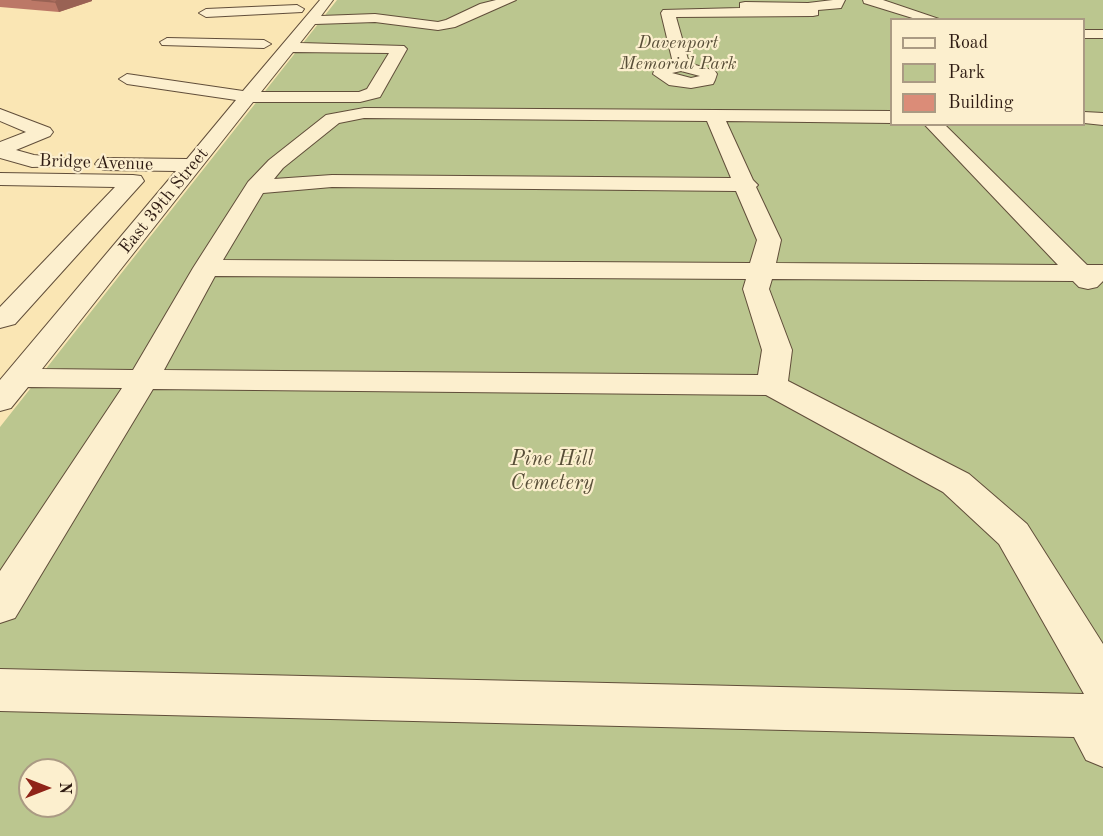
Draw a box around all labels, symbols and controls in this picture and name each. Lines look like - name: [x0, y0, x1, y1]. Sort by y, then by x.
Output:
- legend: [890, 18, 1085, 126]
- park label: Davenport Memorial Park: [619, 32, 737, 74]
- text: Road: [948, 34, 988, 52]
- text: Park: [948, 64, 985, 82]
- text: Building: [948, 94, 1013, 112]
- street label: East 39th Street: [115, 144, 213, 258]
- street label: Bridge Avenue: [39, 150, 153, 176]
- park label: Pine Hill Cemetery: [510, 446, 594, 496]
- north arrow: [18, 758, 78, 818]
- text: N: [56, 782, 72, 794]

